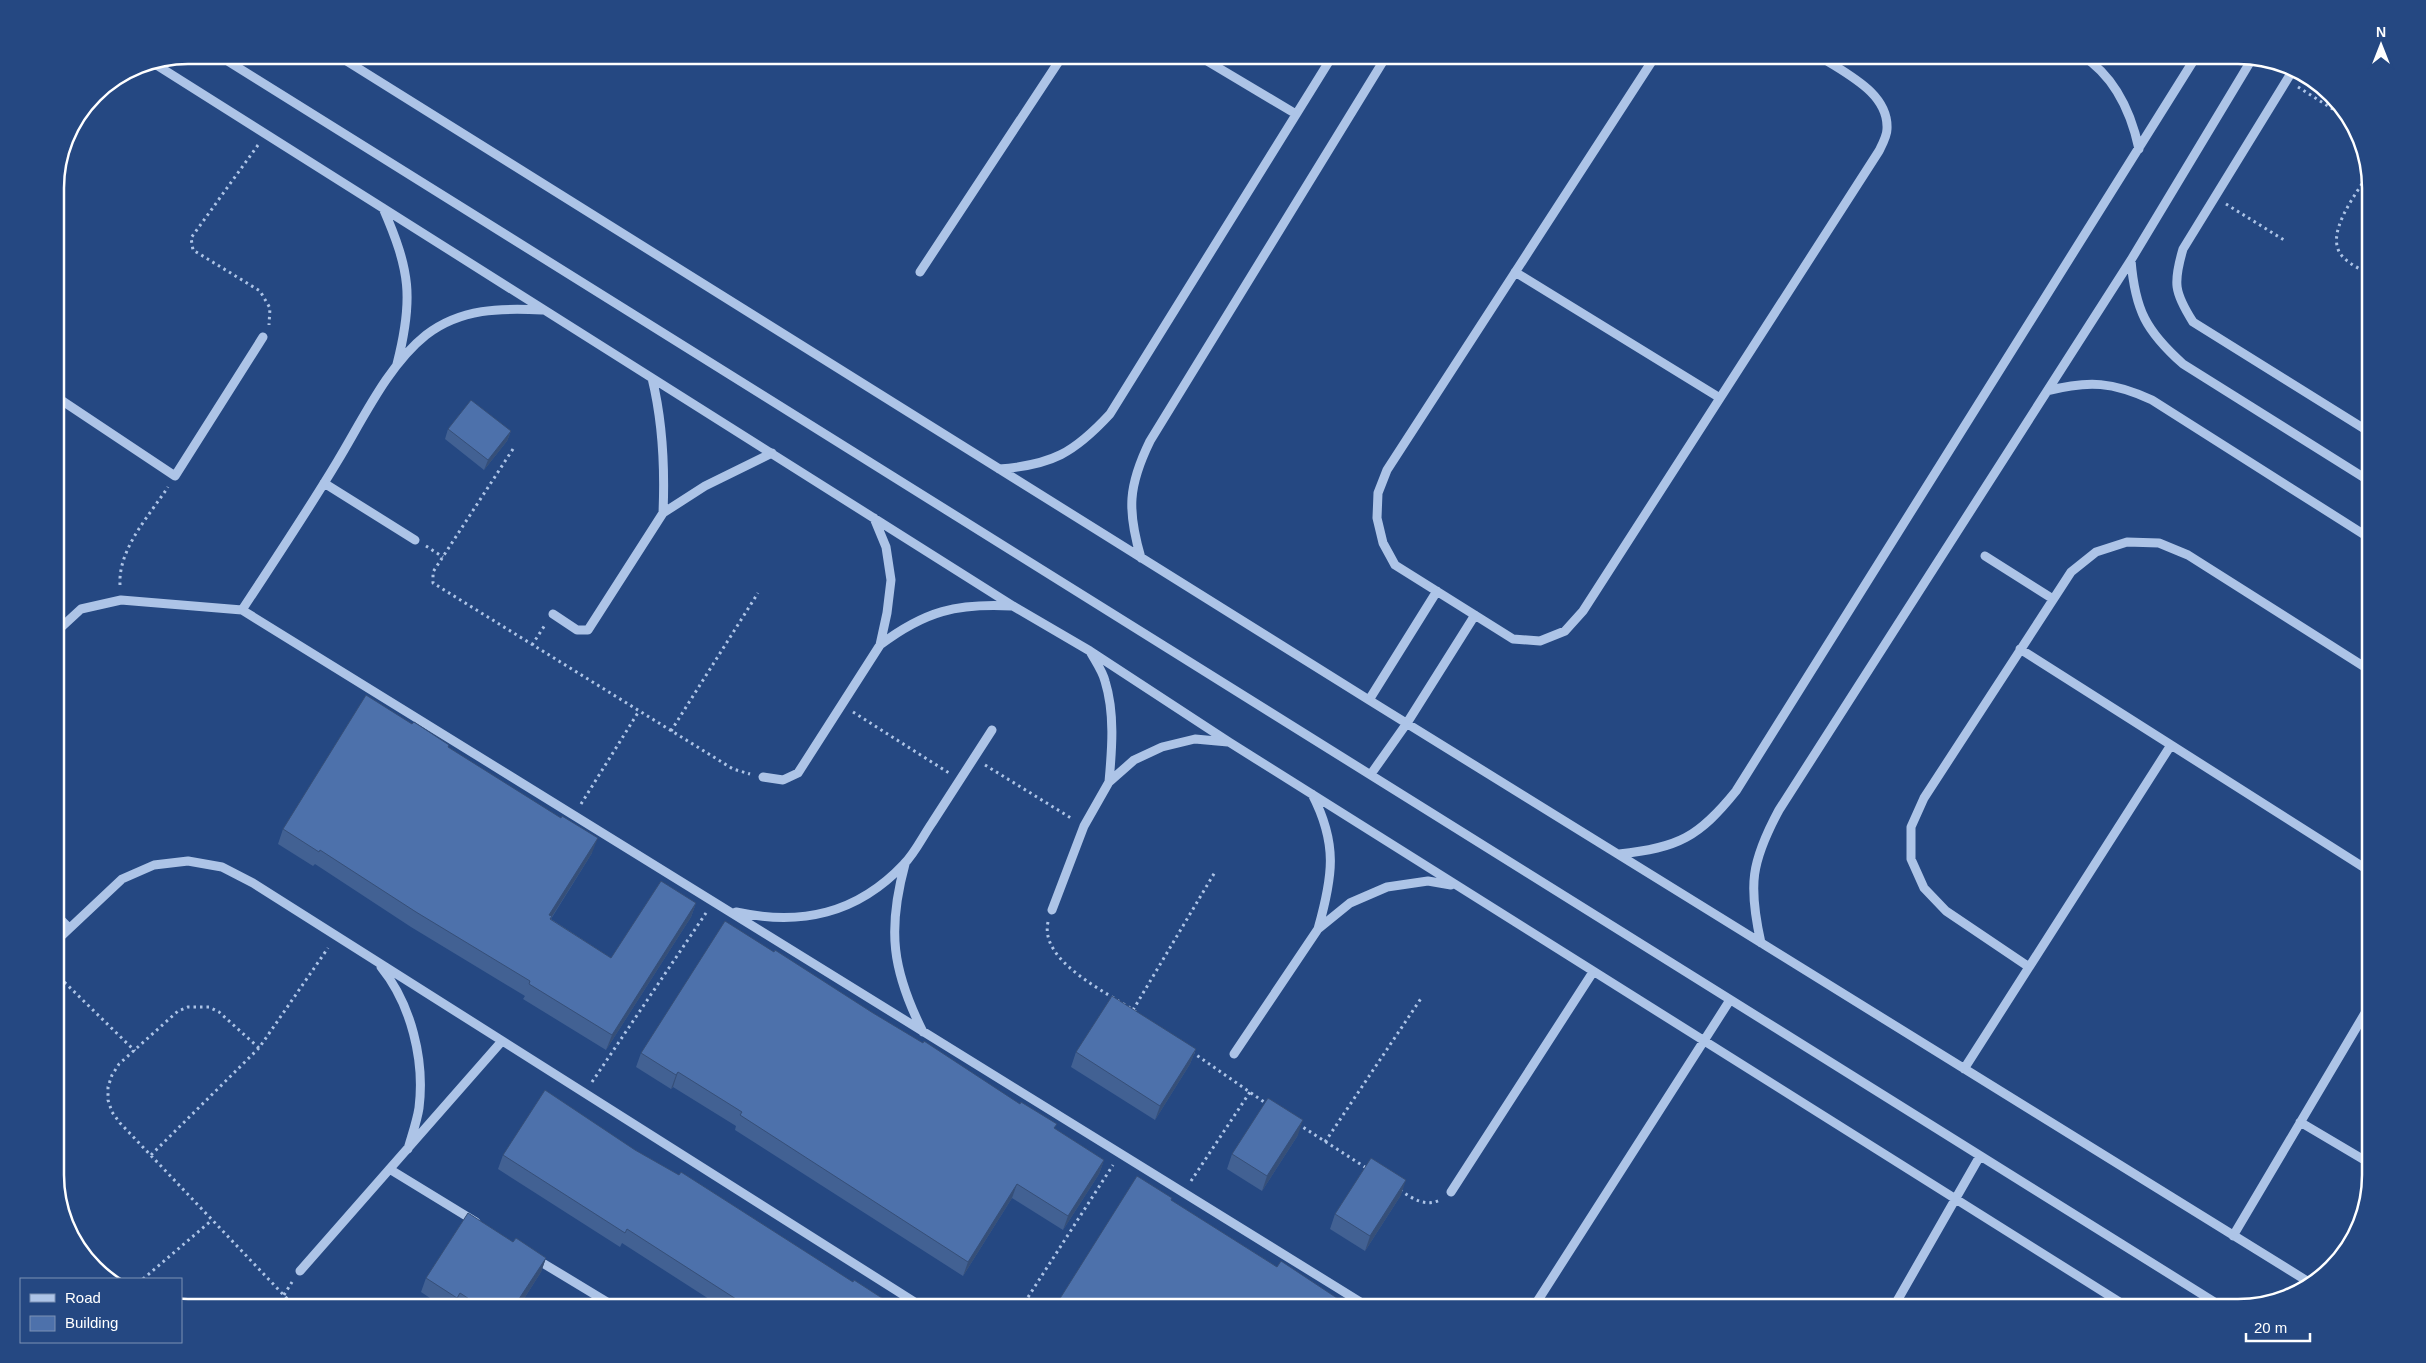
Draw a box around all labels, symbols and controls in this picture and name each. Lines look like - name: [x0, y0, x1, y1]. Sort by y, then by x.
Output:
- north arrow: [2356, 20, 2406, 70]
- text: N: [2376, 24, 2386, 40]
- legend: [20, 1278, 182, 1343]
- text: Road: [65, 1289, 101, 1306]
- scale bar: [2246, 1310, 2310, 1342]
- text: Building: [65, 1314, 118, 1331]
- text: 20 m: [2254, 1319, 2287, 1336]

